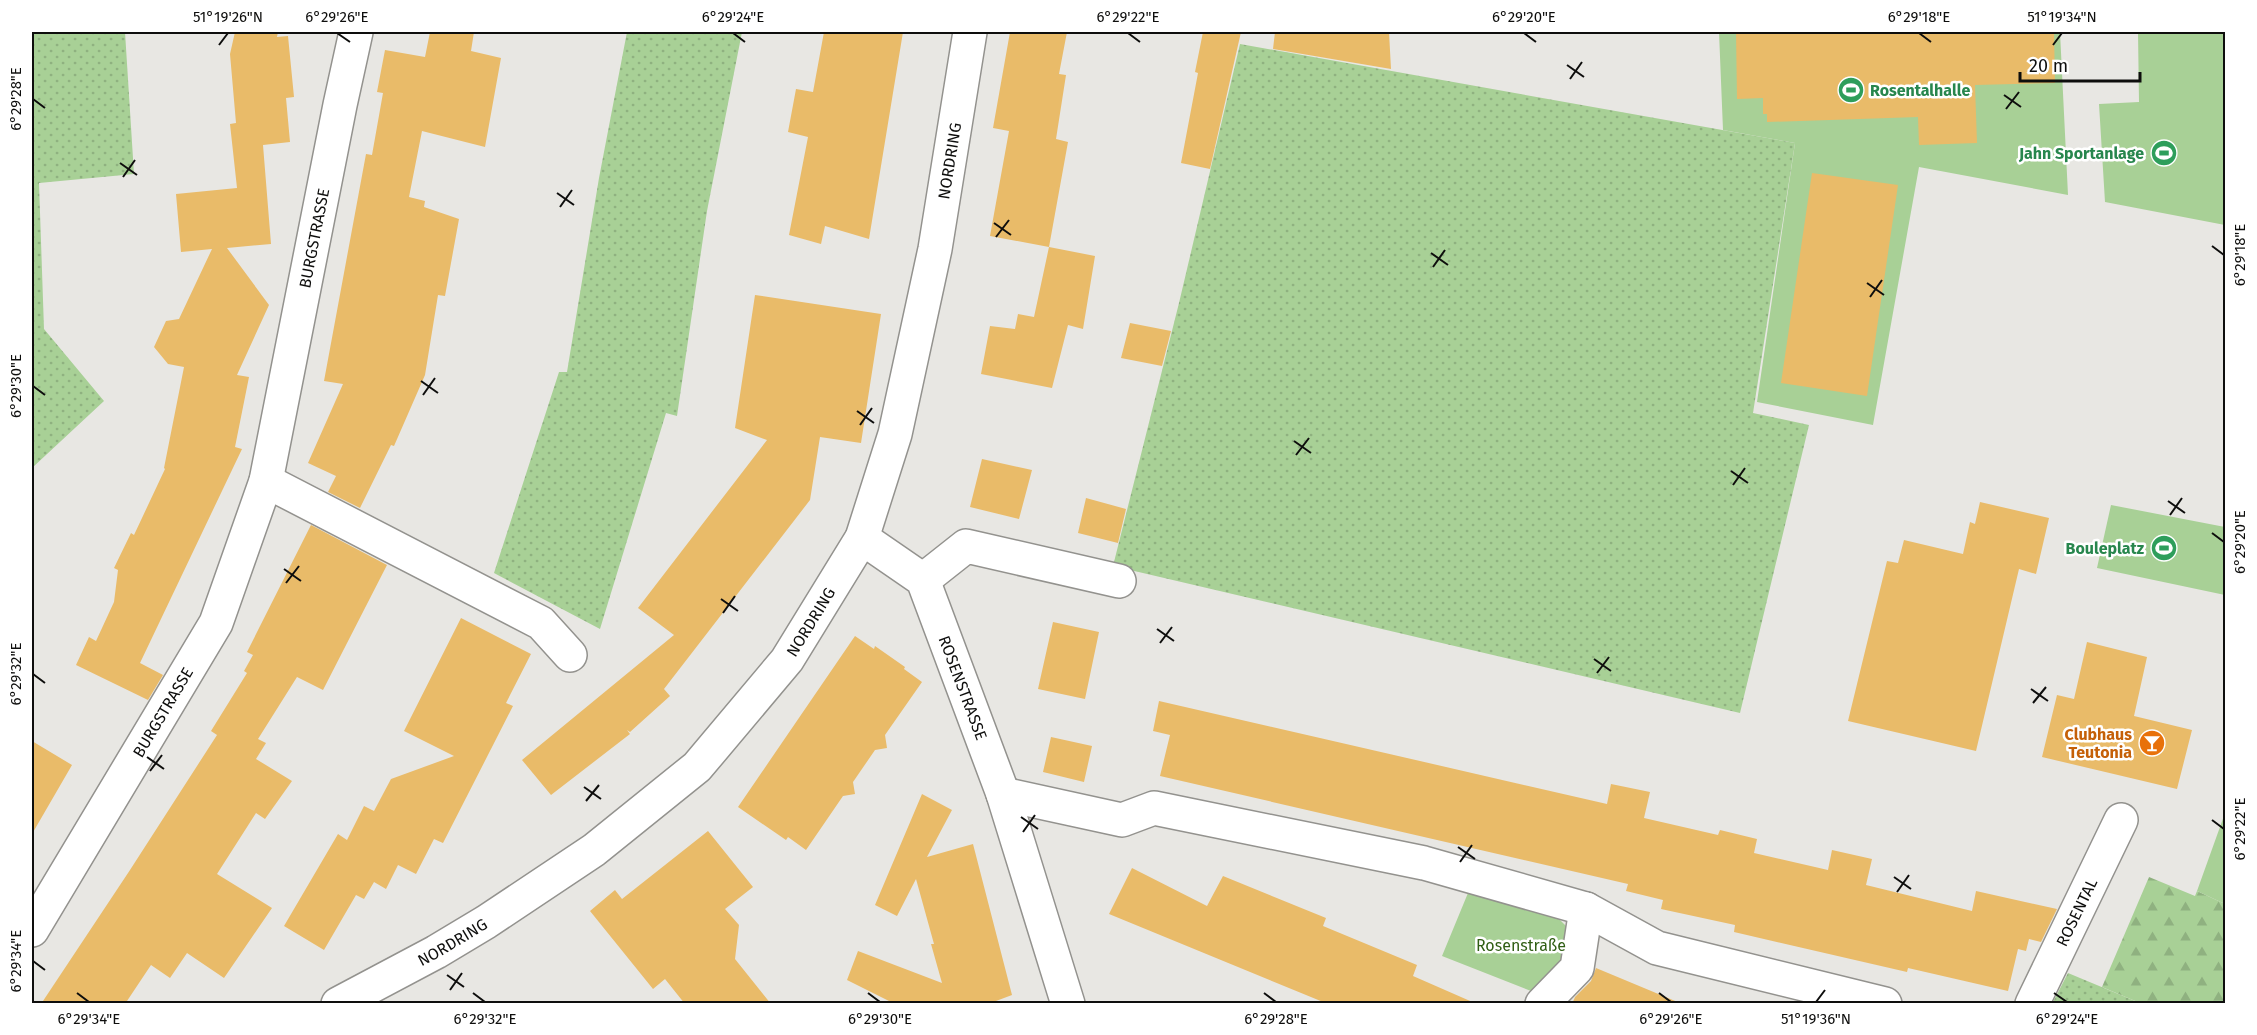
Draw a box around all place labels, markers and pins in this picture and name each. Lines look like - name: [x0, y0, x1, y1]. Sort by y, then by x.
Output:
- sports icon: Rosentalhalle: [1836, 75, 1866, 105]
- place label: Rosentalhalle: [1870, 81, 1970, 100]
- sports icon: Jahn Sportanlage: [2149, 138, 2179, 168]
- place label: Jahn Sportanlage: [2018, 144, 2144, 163]
- sports icon: Bouleplatz: [2149, 533, 2179, 563]
- place label: Bouleplatz: [2066, 539, 2145, 558]
- place label: Clubhaus Teutonia: [2065, 725, 2132, 762]
- bar icon: Clubhaus Teutonia: [2137, 728, 2167, 758]

